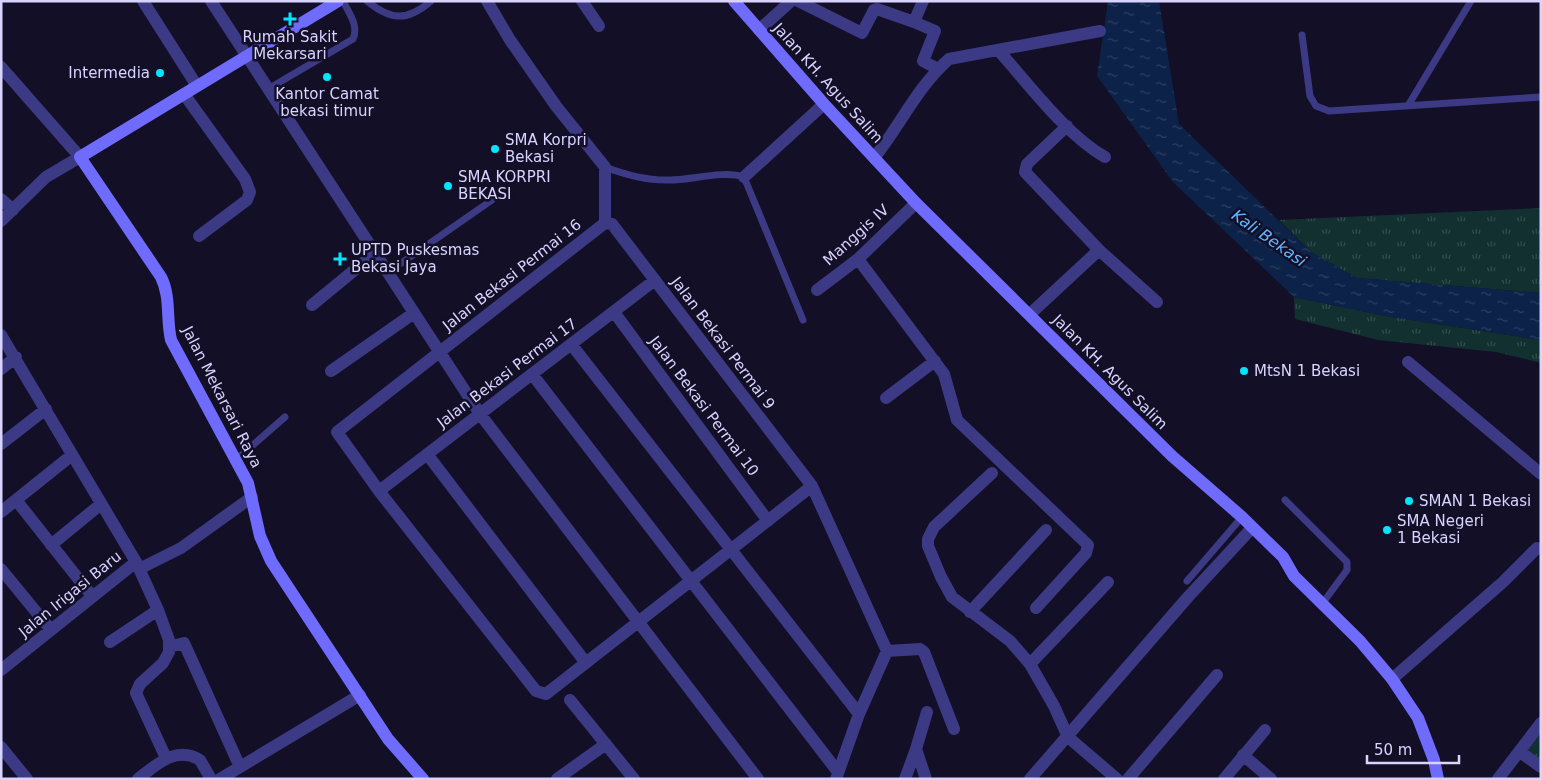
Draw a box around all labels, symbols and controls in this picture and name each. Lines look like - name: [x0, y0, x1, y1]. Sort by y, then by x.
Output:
- marker: Rumah Sakit Mekarsari: [283, 12, 297, 26]
- street label: Jalan KH. Agus Salim: [769, 19, 887, 147]
- place label: Rumah Sakit Mekarsari: [243, 28, 338, 63]
- place label: Intermedia: [68, 64, 150, 82]
- marker: Intermedia: [154, 67, 166, 79]
- marker: Kantor Camat bekasi timur: [321, 71, 333, 83]
- place label: Kantor Camat bekasi timur: [275, 85, 379, 120]
- place label: SMA Korpri Bekasi: [505, 131, 587, 166]
- marker: SMA Korpri Bekasi: [489, 143, 501, 155]
- place label: SMA KORPRI BEKASI: [458, 168, 551, 203]
- marker: SMA KORPRI BEKASI: [442, 180, 454, 192]
- street label: Manggis IV: [819, 200, 893, 269]
- water label: Kali Bekasi: [1228, 205, 1310, 271]
- street label: Jalan Bekasi Permai 16: [438, 215, 585, 335]
- place label: UPTD Puskesmas Bekasi Jaya: [351, 241, 480, 276]
- marker: UPTD Puskesmas Bekasi Jaya: [333, 252, 347, 266]
- street label: Jalan Bekasi Permai 9: [667, 272, 779, 413]
- street label: Jalan KH. Agus Salim: [1048, 310, 1171, 433]
- street label: Jalan Bekasi Permai 17: [433, 314, 581, 432]
- street label: Jalan Mekarsari Raya: [178, 322, 266, 471]
- street label: Jalan Bekasi Permai 10: [645, 332, 763, 480]
- place label: MtsN 1 Bekasi: [1254, 362, 1360, 380]
- marker: MtsN 1 Bekasi: [1238, 365, 1250, 377]
- place label: SMAN 1 Bekasi: [1419, 492, 1531, 510]
- marker: SMAN 1 Bekasi: [1403, 495, 1415, 507]
- place label: SMA Negeri 1 Bekasi: [1397, 512, 1484, 547]
- marker: SMA Negeri 1 Bekasi: [1381, 524, 1393, 536]
- street label: Jalan Irigasi Baru: [14, 547, 125, 641]
- scale bar: [1367, 732, 1460, 764]
- text: 50 m: [1374, 741, 1412, 759]

